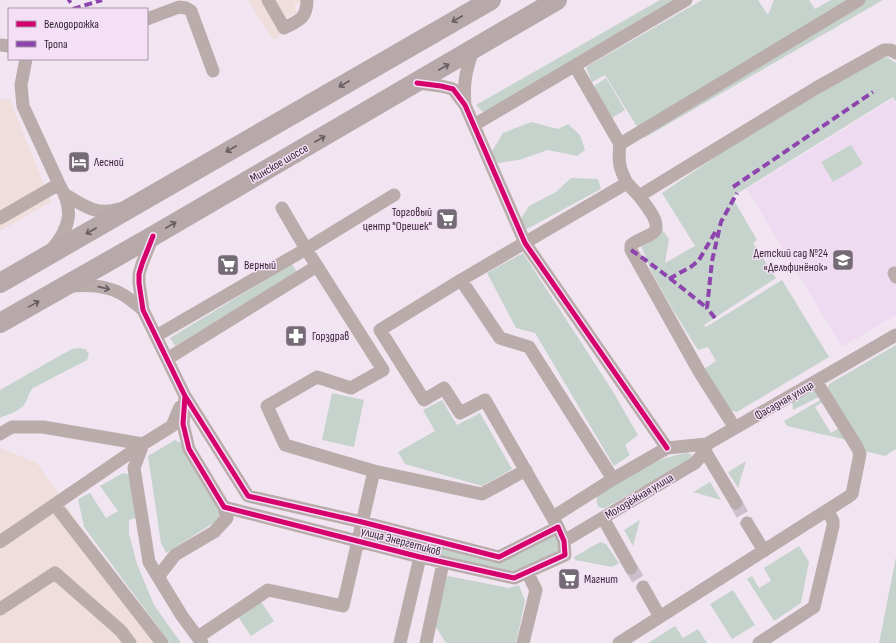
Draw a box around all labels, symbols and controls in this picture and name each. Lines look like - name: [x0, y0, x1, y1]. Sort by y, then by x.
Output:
- legend: [8, 8, 148, 60]
- one-way arrow: [451, 16, 463, 24]
- text: Велодорожка: [44, 17, 99, 32]
- text: Тропа: [44, 37, 68, 52]
- one-way arrow: [438, 62, 450, 70]
- one-way arrow: [338, 81, 350, 89]
- one-way arrow: [314, 134, 326, 142]
- street label: Минское шоссе: [247, 141, 311, 186]
- one-way arrow: [226, 146, 238, 154]
- hotel icon: Лесной: [66, 149, 92, 175]
- place label: Лесной: [93, 155, 124, 170]
- place label: Торговый центр "Орешек": [363, 205, 432, 234]
- supermarket icon: Торговый центр "Орешек": [434, 206, 460, 232]
- one-way arrow: [165, 221, 177, 229]
- one-way arrow: [85, 227, 97, 235]
- place label: Детский сад №24 «Дельфинёнок»: [753, 246, 828, 275]
- school or university icon: Детский сад №24 «Дельфинёнок»: [830, 247, 856, 273]
- supermarket icon: Верный: [215, 252, 241, 278]
- place label: Верный: [244, 258, 276, 273]
- one-way arrow: [97, 284, 110, 292]
- one-way arrow: [28, 300, 40, 307]
- pharmacy icon: Горздрав: [283, 323, 309, 349]
- place label: Горздрав: [312, 329, 349, 344]
- street label: Фасадная улица: [752, 377, 817, 423]
- street label: Молодёжная улица: [602, 470, 677, 523]
- street label: улица Энергетиков: [359, 524, 442, 559]
- supermarket icon: Магнит: [556, 566, 582, 592]
- place label: Магнит: [584, 572, 618, 587]

